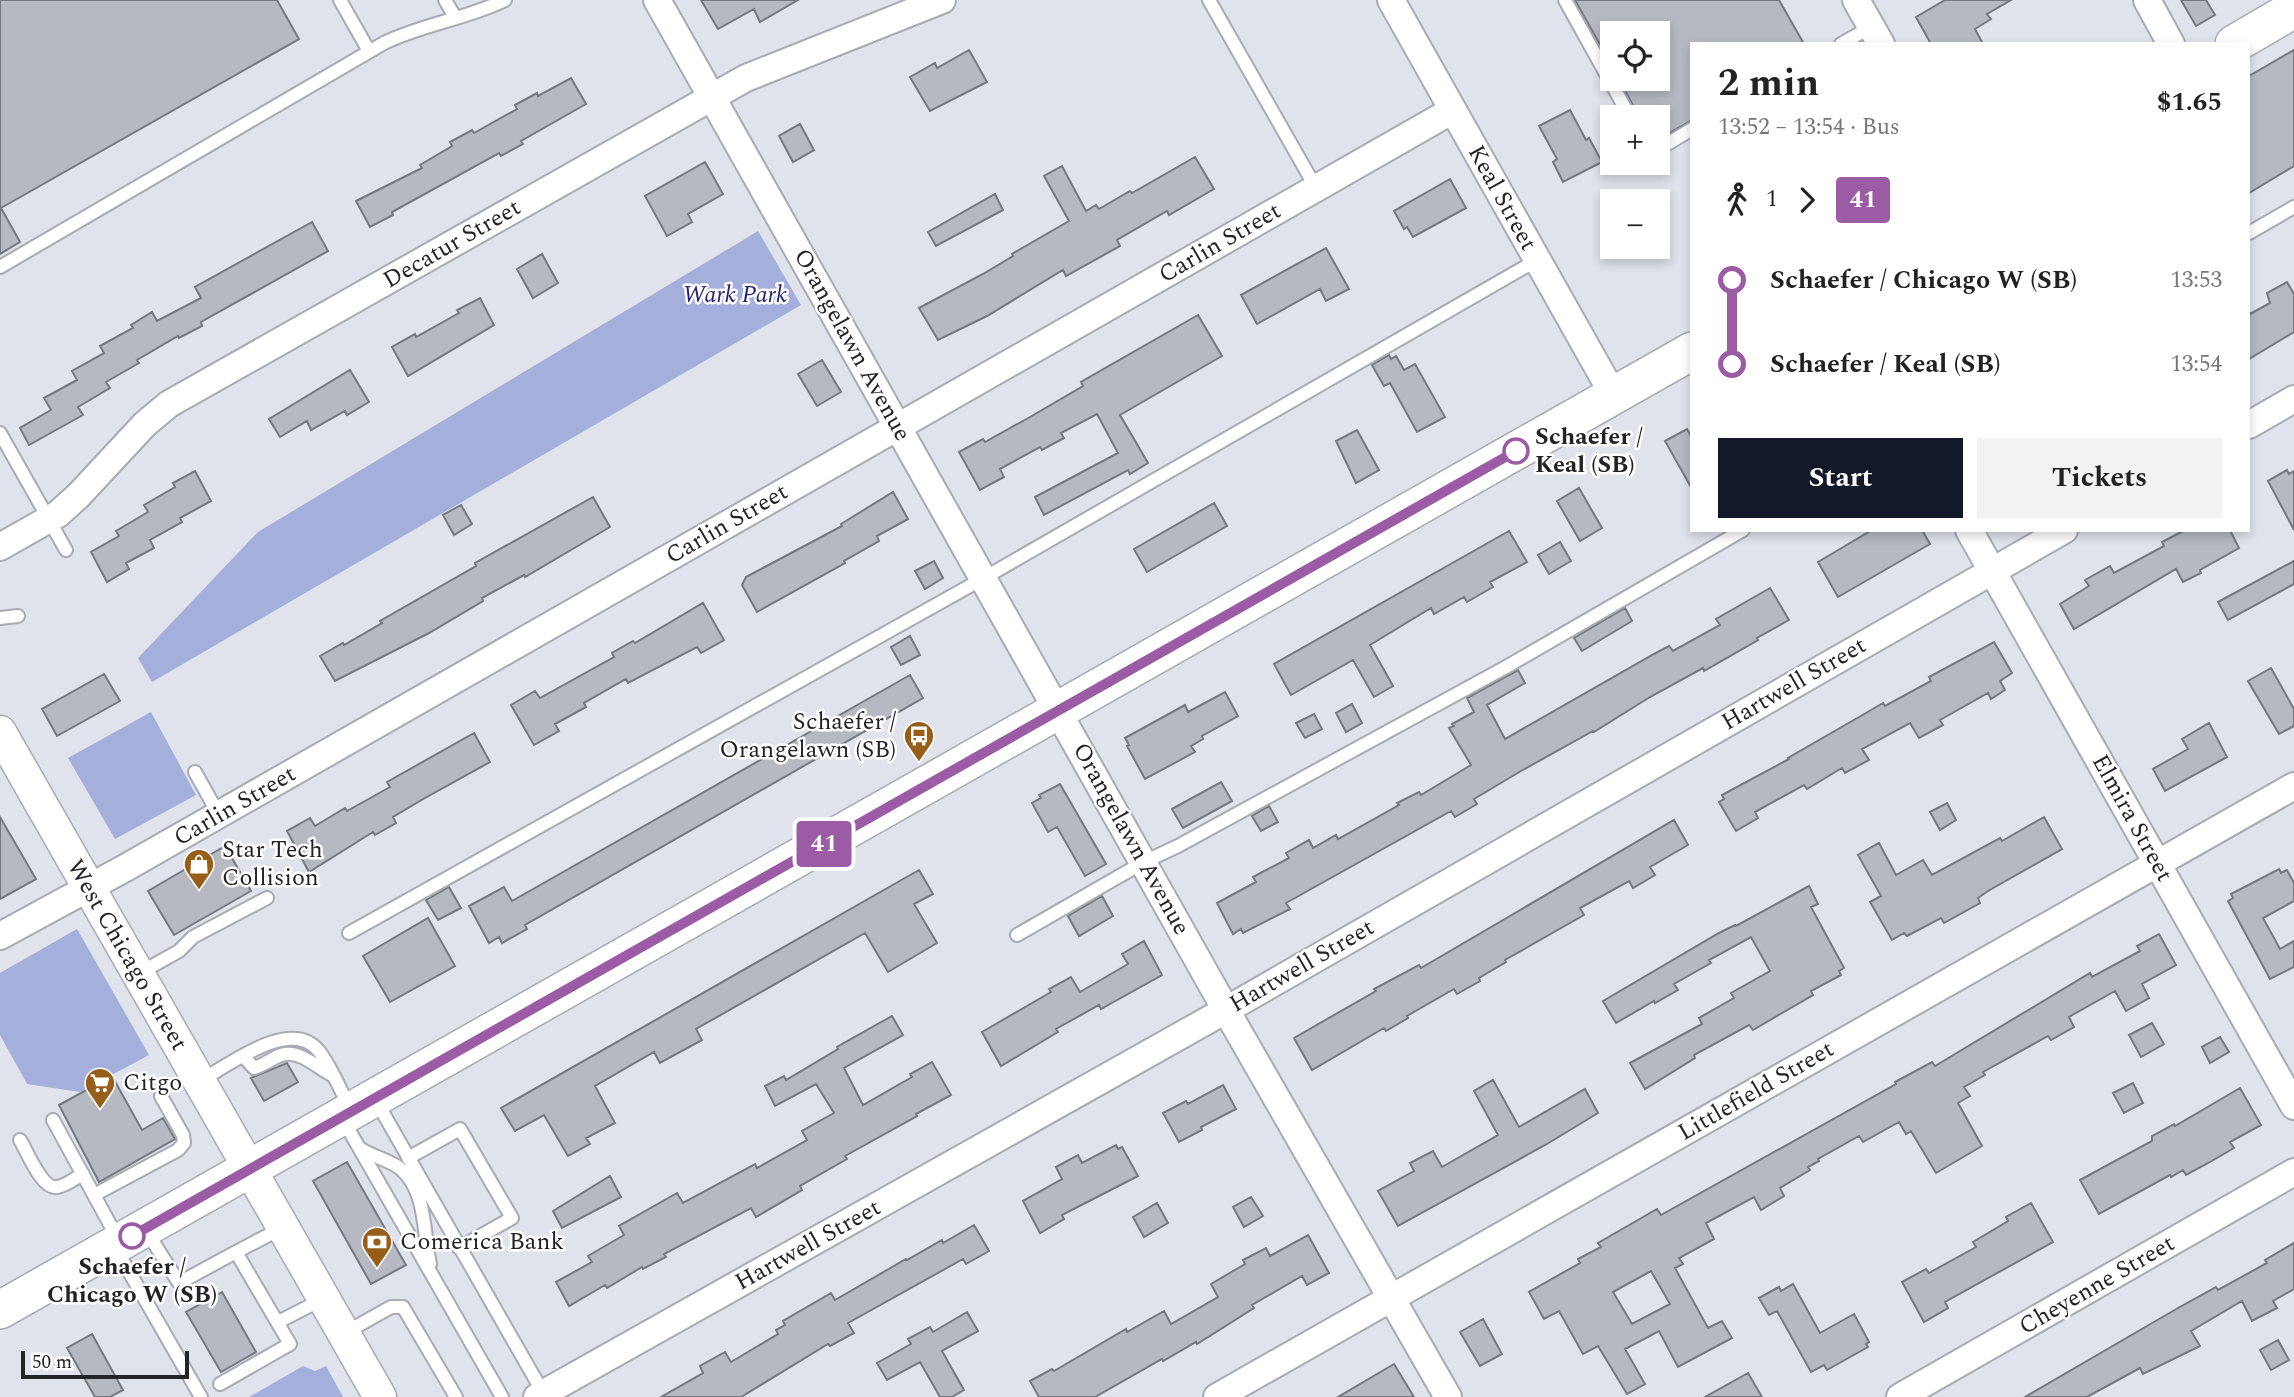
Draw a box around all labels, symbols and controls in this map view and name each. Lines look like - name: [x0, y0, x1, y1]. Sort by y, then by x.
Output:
- map controls: [1600, 21, 1670, 259]
- button: locate: [1600, 21, 1670, 91]
- text: 2 min: [1718, 55, 1819, 113]
- text: $1.65: [2157, 82, 2222, 122]
- button: +: [1600, 105, 1670, 175]
- text: 13:52 – 13:54 · Bus: [1718, 110, 1900, 145]
- street label: Keal Street: [1458, 138, 1546, 258]
- icon: walk: [1718, 181, 1756, 219]
- icon: forward: [1788, 181, 1826, 219]
- text: 1: [1766, 182, 1778, 217]
- text: 41: [1850, 182, 1876, 218]
- button: −: [1600, 189, 1670, 259]
- street label: Decatur Street: [376, 190, 528, 298]
- street label: Carlin Street: [1152, 193, 1288, 293]
- street label: Orangelawn Avenue: [784, 242, 920, 448]
- text: Schaefer / Chicago W (SB): [1770, 260, 2077, 300]
- text: 13:53: [2170, 263, 2222, 298]
- park label: Wark Park: [683, 277, 787, 313]
- text: Schaefer / Keal (SB): [1770, 344, 2001, 384]
- text: 13:54: [2170, 347, 2222, 382]
- place label: Schaefer / Keal (SB): [1535, 419, 1642, 483]
- marker: Schaefer / Keal (SB): [1503, 438, 1529, 464]
- button: Start: [1718, 438, 1963, 518]
- button: Tickets: [1977, 438, 2222, 518]
- street label: Carlin Street: [659, 474, 795, 574]
- street label: Hartwell Street: [1715, 628, 1873, 740]
- place label: Schaefer / Orangelawn (SB): [719, 704, 896, 768]
- bus stop icon: Schaefer / Orangelawn (SB): [902, 719, 936, 763]
- street label: Orangelawn Avenue: [1063, 736, 1199, 942]
- street label: Elmira Street: [2082, 748, 2182, 888]
- street label: Carlin Street: [167, 756, 303, 856]
- line badge: 41: [792, 821, 856, 867]
- text: 41: [811, 826, 837, 862]
- place label: Star Tech Collision: [222, 832, 323, 896]
- shop icon: Star Tech Collision: [182, 847, 216, 891]
- street label: West Chicago Street: [57, 852, 197, 1058]
- street label: Hartwell Street: [1223, 910, 1381, 1022]
- street label: Littlefield Street: [1671, 1032, 1841, 1150]
- place label: Citgo: [123, 1065, 182, 1101]
- supermarket icon: Citgo: [83, 1066, 117, 1110]
- street label: Hartwell Street: [728, 1190, 888, 1300]
- marker: Schaefer / Chicago W (SB): [119, 1223, 145, 1249]
- place label: Comerica Bank: [400, 1224, 564, 1260]
- bank icon: Comerica Bank: [360, 1225, 394, 1269]
- street label: Cheyenne Street: [2012, 1226, 2182, 1344]
- place label: Schaefer / Chicago W (SB): [47, 1249, 217, 1313]
- scale bar: [21, 1348, 189, 1380]
- text: 50 m: [32, 1348, 72, 1377]

